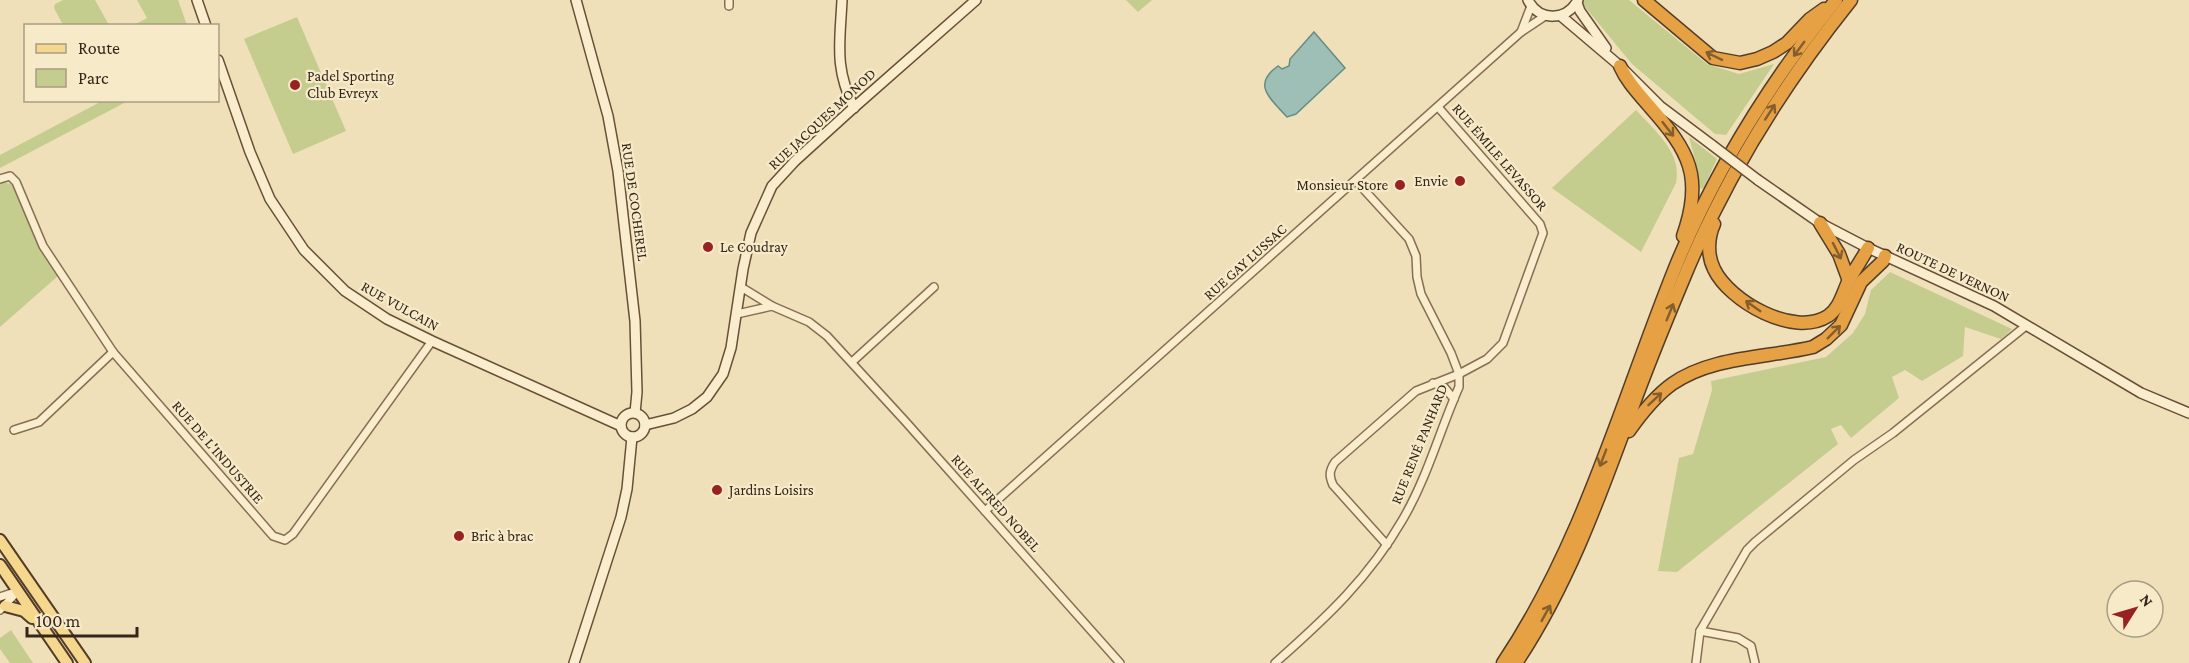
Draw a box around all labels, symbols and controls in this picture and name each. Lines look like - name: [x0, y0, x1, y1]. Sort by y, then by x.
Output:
- legend: [24, 24, 219, 102]
- text: Route: [78, 38, 120, 58]
- one-way arrow: [1793, 40, 1805, 56]
- one-way arrow: [1705, 49, 1723, 61]
- street label: RUE JACQUES MONOD: [765, 65, 880, 174]
- text: Parc: [78, 68, 109, 88]
- place label: Padel Sporting Club Evreyx: [307, 68, 394, 102]
- marker: Padel Sporting Club Evreyx: [288, 78, 302, 92]
- street label: RUE ÉMILE LEVASSOR: [1449, 100, 1551, 214]
- one-way arrow: [1764, 104, 1776, 120]
- one-way arrow: [1662, 121, 1675, 137]
- street label: RUE DE COCHEREL: [619, 142, 651, 263]
- place label: Envie: [1414, 173, 1448, 189]
- marker: Envie: [1453, 174, 1467, 188]
- place label: Monsieur Store: [1297, 177, 1388, 193]
- marker: Monsieur Store: [1393, 178, 1407, 192]
- street label: RUE GAY LUSSAC: [1200, 221, 1290, 303]
- place label: Le Coudray: [720, 239, 788, 256]
- street label: ROUTE DE VERNON: [1894, 239, 2012, 305]
- marker: Le Coudray: [701, 240, 715, 254]
- one-way arrow: [1832, 241, 1843, 259]
- street label: RUE VULCAIN: [359, 278, 442, 334]
- one-way arrow: [1746, 300, 1762, 312]
- one-way arrow: [1665, 303, 1676, 321]
- one-way arrow: [1826, 324, 1841, 339]
- street label: RUE RENÉ PANHARD: [1388, 382, 1450, 506]
- one-way arrow: [1648, 392, 1663, 406]
- street label: RUE DE L'INDUSTRIE: [169, 397, 267, 507]
- one-way arrow: [1596, 448, 1607, 467]
- street label: RUE ALFRED NOBEL: [948, 451, 1044, 555]
- place label: Jardins Loisirs: [727, 482, 814, 499]
- marker: Jardins Loisirs: [710, 483, 724, 497]
- place label: Bric à brac: [471, 528, 534, 544]
- marker: Bric à brac: [452, 529, 466, 543]
- north arrow: [2105, 579, 2165, 639]
- text: N: [2137, 591, 2157, 610]
- scale bar: [27, 600, 136, 638]
- one-way arrow: [1541, 605, 1553, 622]
- text: 100 m: [36, 611, 81, 631]

